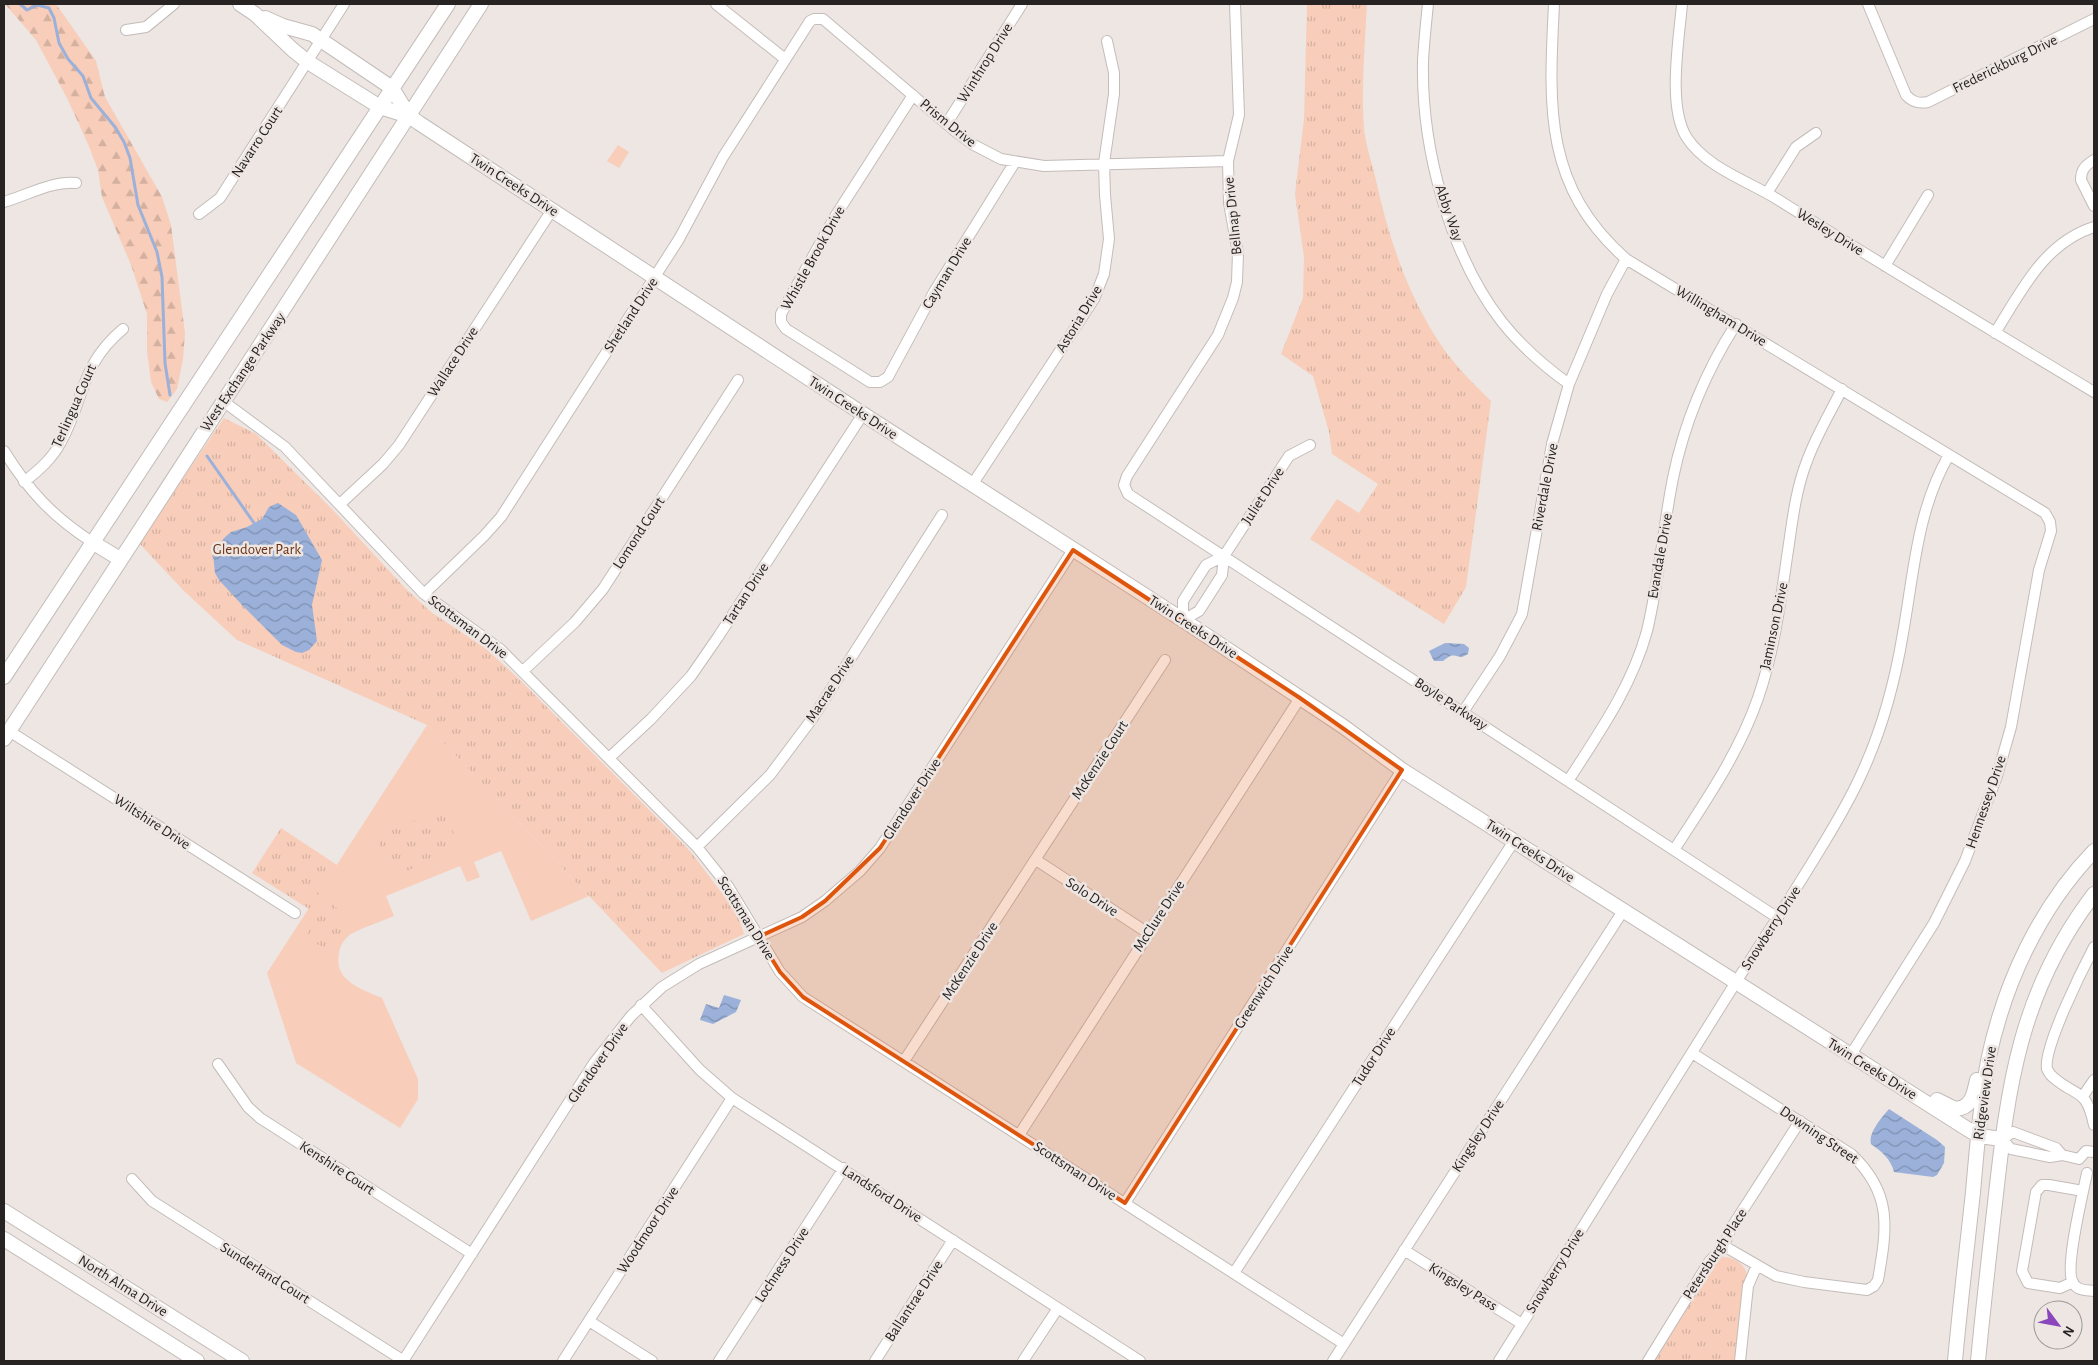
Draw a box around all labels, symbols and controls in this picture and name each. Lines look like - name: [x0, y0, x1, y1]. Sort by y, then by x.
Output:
- street label: Winthrop Drive: [955, 20, 1015, 105]
- street label: Frederickburg Drive: [1950, 32, 2060, 96]
- street label: Prism Drive: [917, 96, 979, 150]
- street label: Navarro Court: [229, 104, 285, 180]
- street label: Twin Creeks Drive: [467, 151, 561, 219]
- street label: Bellnap Drive: [1221, 176, 1245, 256]
- street label: Abby Way: [1432, 183, 1466, 244]
- street label: Whistle Brook Drive: [778, 204, 848, 312]
- street label: Wesley Drive: [1794, 206, 1866, 259]
- street label: Cayman Drive: [920, 234, 974, 312]
- street label: Shetland Drive: [601, 275, 661, 355]
- street label: Astoria Drive: [1053, 283, 1105, 355]
- street label: Willingham Drive: [1673, 283, 1769, 349]
- street label: West Exchange Parkway: [198, 309, 289, 434]
- street label: Wallace Drive: [425, 324, 481, 400]
- street label: Terlingua Court: [49, 362, 99, 450]
- street label: Twin Creeks Drive: [806, 374, 900, 442]
- street label: Riverdale Drive: [1529, 442, 1561, 532]
- street label: Juliet Drive: [1239, 465, 1287, 527]
- street label: Lomond Court: [610, 494, 668, 572]
- street label: Evandale Drive: [1645, 512, 1675, 600]
- park label: Glendover Park: [213, 542, 301, 557]
- street label: Tartan Drive: [720, 560, 772, 628]
- street label: Jaminson Drive: [1757, 581, 1791, 671]
- street label: Scottsman Drive: [425, 592, 511, 662]
- street label: Twin Creeks Drive: [1146, 593, 1240, 661]
- street label: Macrae Drive: [803, 653, 857, 725]
- street label: Boyle Parkway: [1412, 675, 1491, 733]
- street label: McKenzie Court: [1069, 718, 1131, 802]
- street label: Hennessey Drive: [1963, 754, 2009, 850]
- street label: Glendover Drive: [880, 756, 944, 842]
- street label: Wiltshire Drive: [111, 792, 193, 852]
- street label: Twin Creeks Drive: [1483, 817, 1577, 885]
- street label: Scottsman Drive: [714, 874, 778, 962]
- street label: Solo Drive: [1063, 875, 1121, 919]
- street label: McClure Drive: [1130, 878, 1188, 954]
- street label: Snowberry Drive: [1738, 883, 1804, 973]
- street label: McKenzie Drive: [939, 919, 1001, 1003]
- street label: Greenwich Drive: [1232, 943, 1296, 1031]
- street label: Glendover Drive: [565, 1020, 631, 1106]
- street label: Tudor Drive: [1349, 1025, 1399, 1089]
- street label: Twin Creeks Drive: [1825, 1035, 1920, 1103]
- street label: Ridgeview Drive: [1971, 1045, 1999, 1141]
- street label: Kingsley Drive: [1449, 1097, 1507, 1175]
- street label: Downing Street: [1777, 1103, 1861, 1167]
- street label: Kenshire Court: [297, 1138, 377, 1198]
- street label: Scottsman Drive: [1031, 1139, 1119, 1203]
- street label: Landsford Drive: [839, 1163, 925, 1225]
- street label: Woodmoor Drive: [614, 1184, 682, 1276]
- street label: Petersburgh Place: [1680, 1206, 1750, 1302]
- street label: Lochness Drive: [752, 1225, 812, 1305]
- street label: Snowberry Drive: [1523, 1226, 1587, 1316]
- street label: Sunderland Court: [218, 1240, 313, 1307]
- street label: North Alma Drive: [76, 1253, 170, 1319]
- street label: Ballantrae Drive: [882, 1257, 946, 1344]
- street label: Kingsley Pass: [1426, 1260, 1500, 1314]
- north arrow: [2033, 1300, 2083, 1350]
- text: N: [2060, 1324, 2077, 1339]

